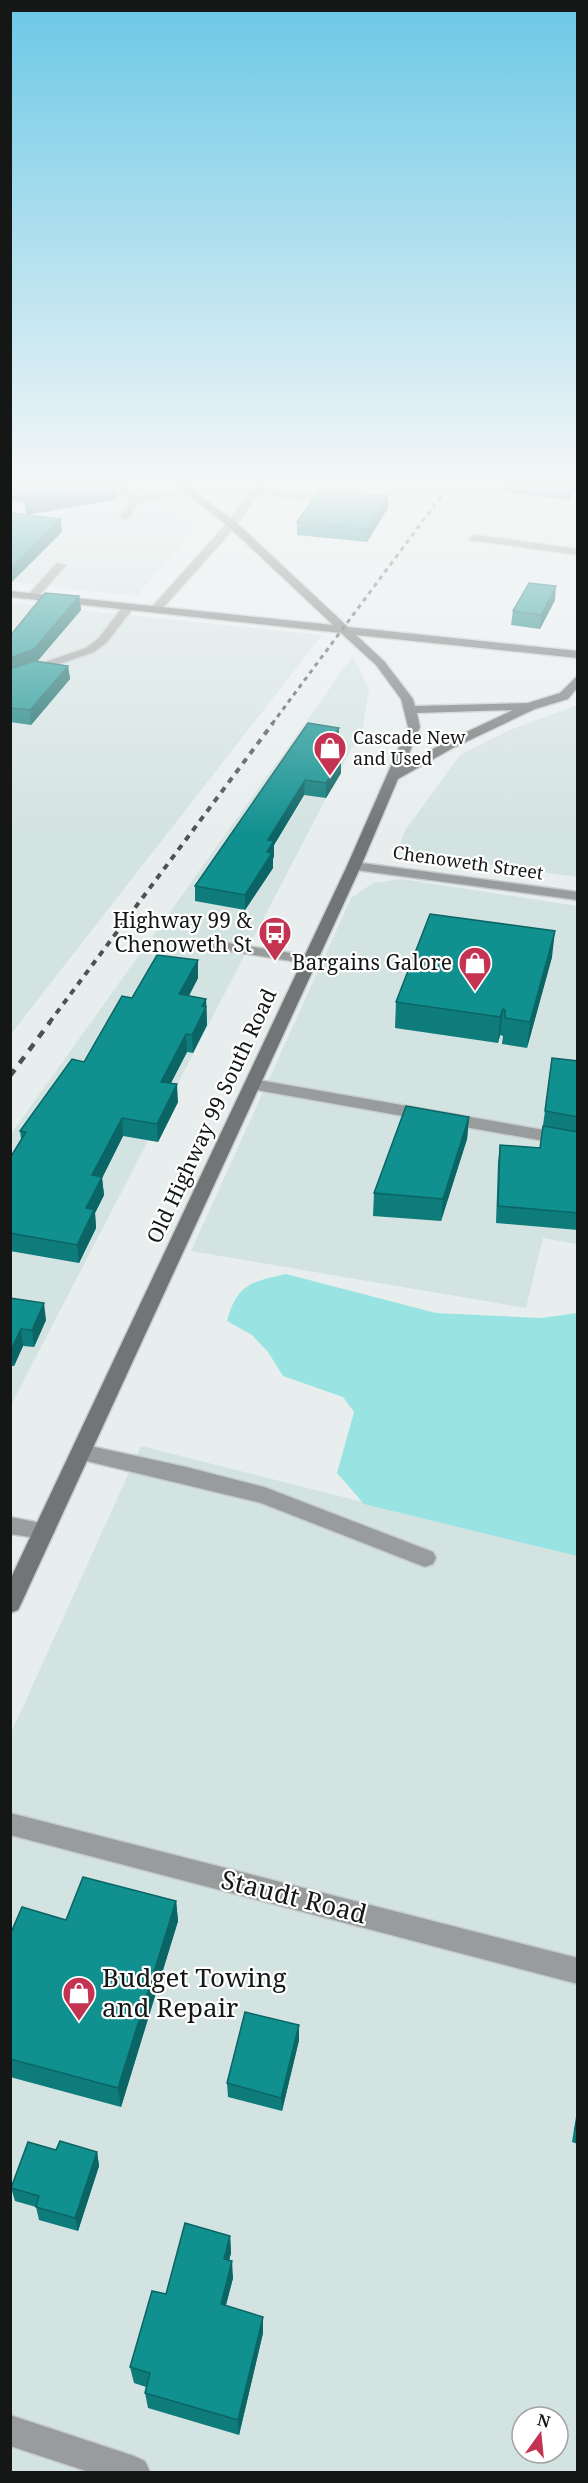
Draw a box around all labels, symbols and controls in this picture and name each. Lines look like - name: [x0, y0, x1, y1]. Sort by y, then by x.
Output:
- place label: Cascade New and Used: [353, 725, 466, 770]
- shop icon: Cascade New and Used: [312, 730, 348, 777]
- street label: Chenoweth Street: [391, 840, 545, 884]
- place label: Highway 99 & Chenoweth St: [113, 906, 252, 958]
- bus stop icon: Highway 99 & Chenoweth St: [257, 915, 293, 962]
- shop icon: Bargains Galore: [457, 945, 493, 992]
- place label: Bargains Galore: [292, 948, 452, 976]
- street label: Old Highway 99 South Road: [140, 984, 283, 1247]
- street label: Staudt Road: [218, 1861, 371, 1932]
- place label: Budget Towing and Repair: [102, 1959, 286, 2025]
- shop icon: Budget Towing and Repair: [61, 1975, 97, 2022]
- north arrow: [510, 2405, 570, 2465]
- text: N: [535, 2408, 553, 2433]

